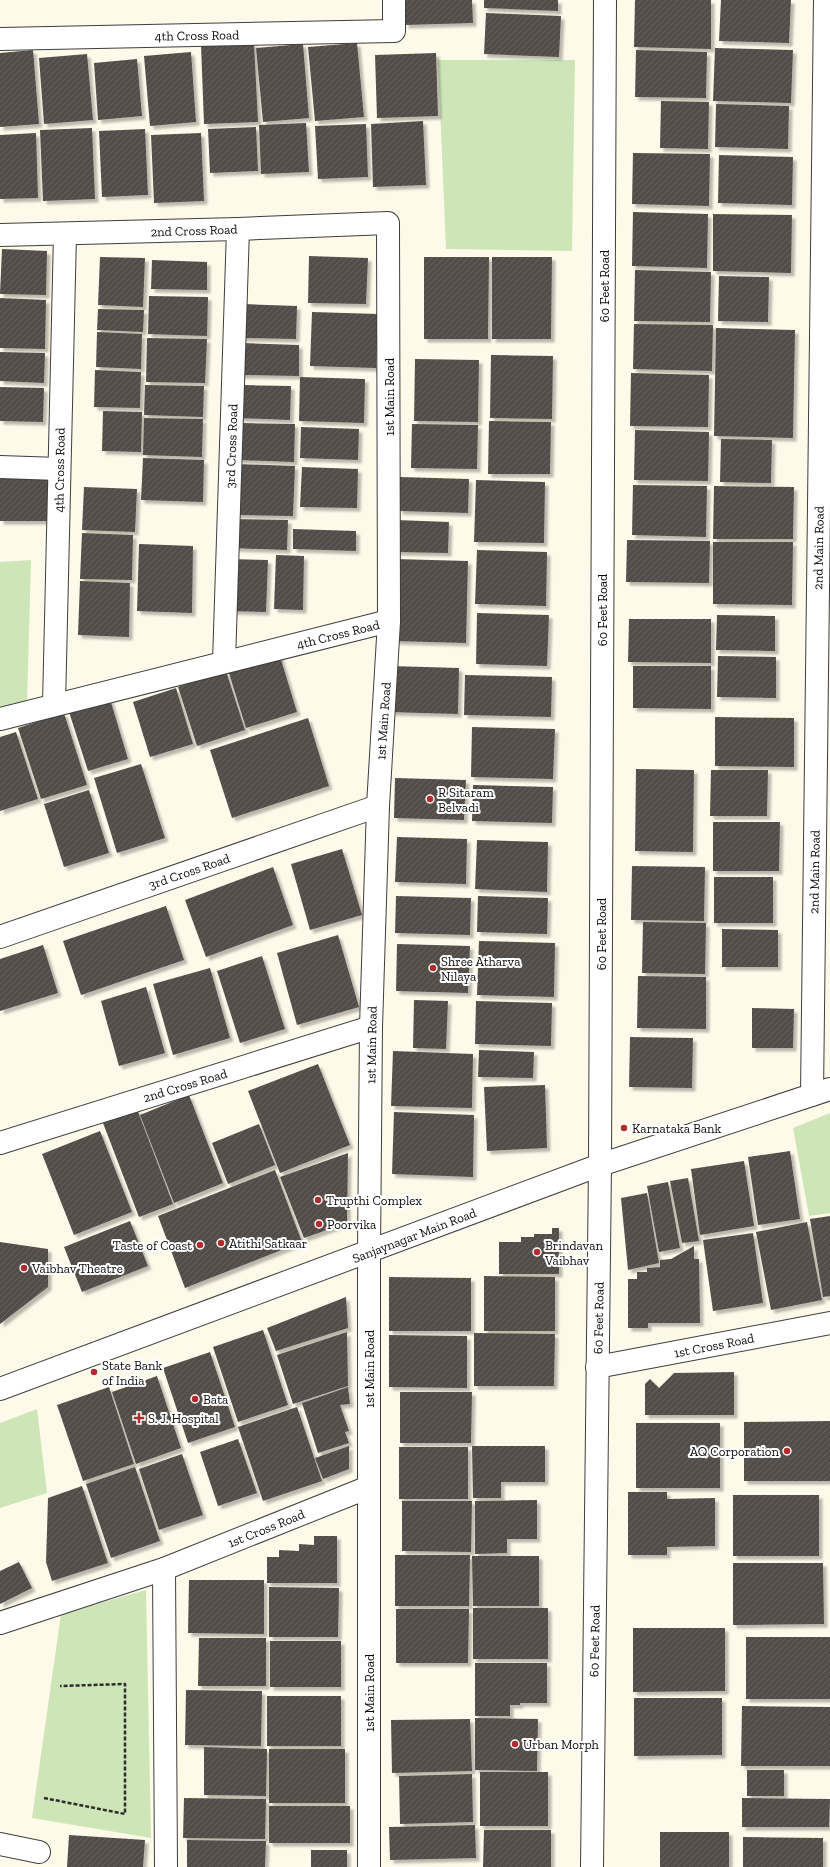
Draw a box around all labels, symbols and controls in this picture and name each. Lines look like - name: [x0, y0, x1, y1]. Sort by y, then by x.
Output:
- street label: 4th Cross Road: [155, 27, 240, 44]
- street label: 2nd Cross Road: [150, 221, 238, 240]
- street label: 60 Feet Road: [597, 250, 612, 322]
- street label: 1st Main Road: [382, 358, 397, 436]
- street label: 3rd Cross Road: [223, 403, 240, 489]
- street label: 4th Cross Road: [51, 428, 68, 513]
- street label: 2nd Main Road: [810, 506, 827, 590]
- street label: 60 Feet Road: [595, 574, 610, 646]
- street label: 4th Cross Road: [295, 617, 381, 652]
- street label: 1st Main Road: [373, 682, 394, 761]
- place label: R Sitaram Belvadi: [438, 785, 494, 815]
- marker: R Sitaram Belvadi: [425, 794, 435, 804]
- street label: 2nd Main Road: [806, 830, 823, 914]
- street label: 3rd Cross Road: [147, 851, 232, 892]
- street label: 60 Feet Road: [594, 898, 609, 970]
- place label: Shree Atharva Nilaya: [441, 954, 521, 984]
- marker: Shree Atharva Nilaya: [428, 963, 438, 973]
- street label: 1st Main Road: [363, 1006, 380, 1084]
- street label: 2nd Cross Road: [141, 1066, 229, 1105]
- place label: Karnataka Bank: [632, 1121, 721, 1136]
- marker: Karnataka Bank: [619, 1123, 629, 1133]
- place label: Trupthi Complex: [326, 1193, 422, 1208]
- marker: Trupthi Complex: [313, 1195, 323, 1205]
- street label: Sanjaynagar Main Road: [350, 1205, 479, 1267]
- place label: Poorvika: [327, 1217, 377, 1232]
- marker: Poorvika: [314, 1219, 324, 1229]
- place label: Atithi Satkaar: [229, 1236, 307, 1251]
- place label: Taste of Coast: [113, 1238, 192, 1253]
- marker: Atithi Satkaar: [216, 1238, 226, 1248]
- place label: Brindavan Vaibhav: [544, 1238, 603, 1268]
- marker: Taste of Coast: [195, 1240, 205, 1250]
- marker: Brindavan Vaibhav: [532, 1247, 542, 1257]
- place label: Vaibhav Theatre: [31, 1261, 123, 1276]
- marker: Vaibhav Theatre: [19, 1263, 29, 1273]
- street label: 60 Feet Road: [590, 1282, 607, 1354]
- street label: 1st Main Road: [362, 1330, 377, 1408]
- street label: 1st Cross Road: [673, 1330, 755, 1361]
- place label: State Bank of India: [102, 1358, 162, 1388]
- marker: State Bank of India: [89, 1367, 99, 1377]
- place label: Bata: [203, 1392, 229, 1407]
- marker: Bata: [190, 1394, 200, 1404]
- place label: S. J. Hospital: [148, 1411, 219, 1426]
- marker: S. J. Hospital: [133, 1412, 145, 1424]
- place label: AQ Corporation: [690, 1444, 780, 1459]
- marker: AQ Corporation: [782, 1446, 792, 1456]
- street label: 1st Cross Road: [226, 1506, 307, 1551]
- street label: 60 Feet Road: [586, 1605, 603, 1677]
- street label: 1st Main Road: [362, 1654, 377, 1732]
- place label: Urban Morph: [523, 1737, 600, 1752]
- marker: Urban Morph: [510, 1739, 520, 1749]

